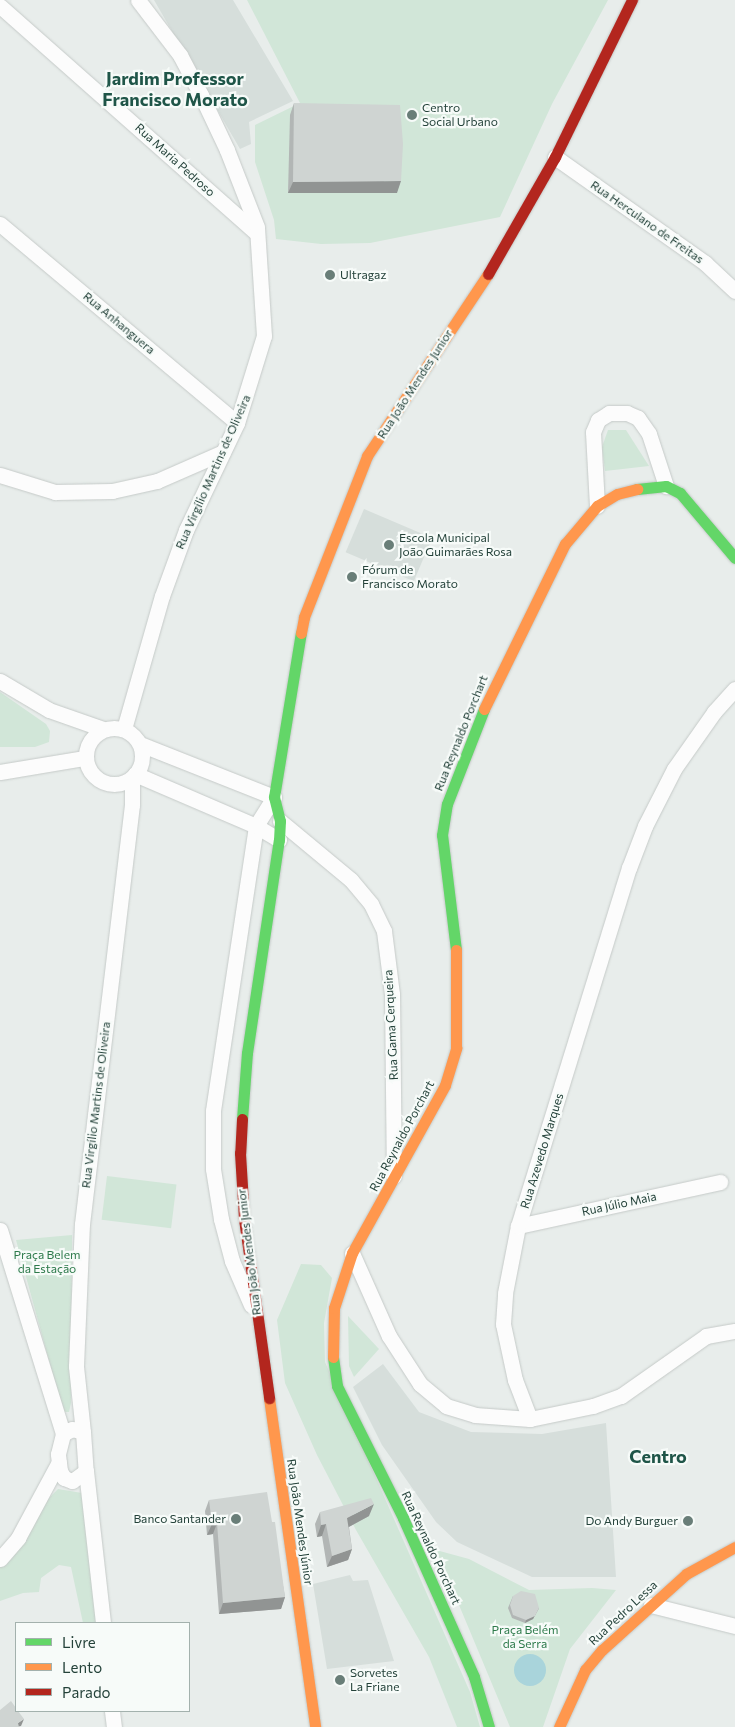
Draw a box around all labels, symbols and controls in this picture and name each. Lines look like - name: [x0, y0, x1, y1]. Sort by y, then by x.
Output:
- district label: Jardim Professor Francisco Morato: [102, 68, 248, 110]
- place label: Centro Social Urbano: [422, 101, 498, 129]
- marker: Centro Social Urbano: [406, 109, 418, 121]
- street label: Rua Maria Pedroso: [132, 120, 218, 200]
- street label: Rua Herculano de Freitas: [588, 178, 706, 266]
- place label: Ultragaz: [340, 268, 386, 282]
- marker: Ultragaz: [324, 269, 336, 281]
- street label: Rua Anhanguera: [80, 289, 158, 357]
- street label: Rua João Mendes Junior: [374, 327, 456, 441]
- street label: Rua Virgílio Martins de Oliveira: [172, 393, 254, 551]
- place label: Escola Municipal João Guimarães Rosa: [399, 531, 512, 559]
- marker: Escola Municipal João Guimarães Rosa: [383, 539, 395, 551]
- place label: Fórum de Francisco Morato: [362, 563, 458, 591]
- marker: Fórum de Francisco Morato: [346, 571, 358, 583]
- street label: Rua Reynaldo Porchart: [431, 673, 491, 793]
- street label: Rua Gama Cerqueira: [381, 969, 401, 1081]
- street label: Rua Virgílio Martins de Oliveira: [79, 1021, 113, 1189]
- street label: Rua Reynaldo Porchart: [367, 1078, 437, 1194]
- street label: Rua Azevedo Marques: [518, 1091, 566, 1211]
- street label: Rua João Mendes Junior: [234, 1188, 264, 1316]
- street label: Rua Júlio Maia: [580, 1189, 658, 1219]
- park label: Praça Belem da Estação: [14, 1248, 80, 1276]
- district label: Centro: [629, 1445, 687, 1467]
- street label: Rua João Mendes Júnior: [284, 1458, 316, 1586]
- street label: Rua Reynaldo Porchart: [398, 1489, 464, 1607]
- place label: Banco Santander: [133, 1512, 226, 1526]
- marker: Banco Santander: [230, 1513, 242, 1525]
- place label: Do Andy Burguer: [586, 1514, 678, 1528]
- marker: Do Andy Burguer: [682, 1515, 694, 1527]
- street label: Rua Pedro Lessa: [586, 1578, 660, 1648]
- legend: [15, 1622, 190, 1712]
- park label: Praça Belém da Serra: [492, 1623, 558, 1651]
- text: Livre: [62, 1633, 96, 1651]
- text: Lento: [62, 1658, 102, 1676]
- place label: Sorvetes La Friane: [350, 1666, 400, 1694]
- marker: Sorvetes La Friane: [334, 1674, 346, 1686]
- text: Parado: [62, 1683, 111, 1701]

